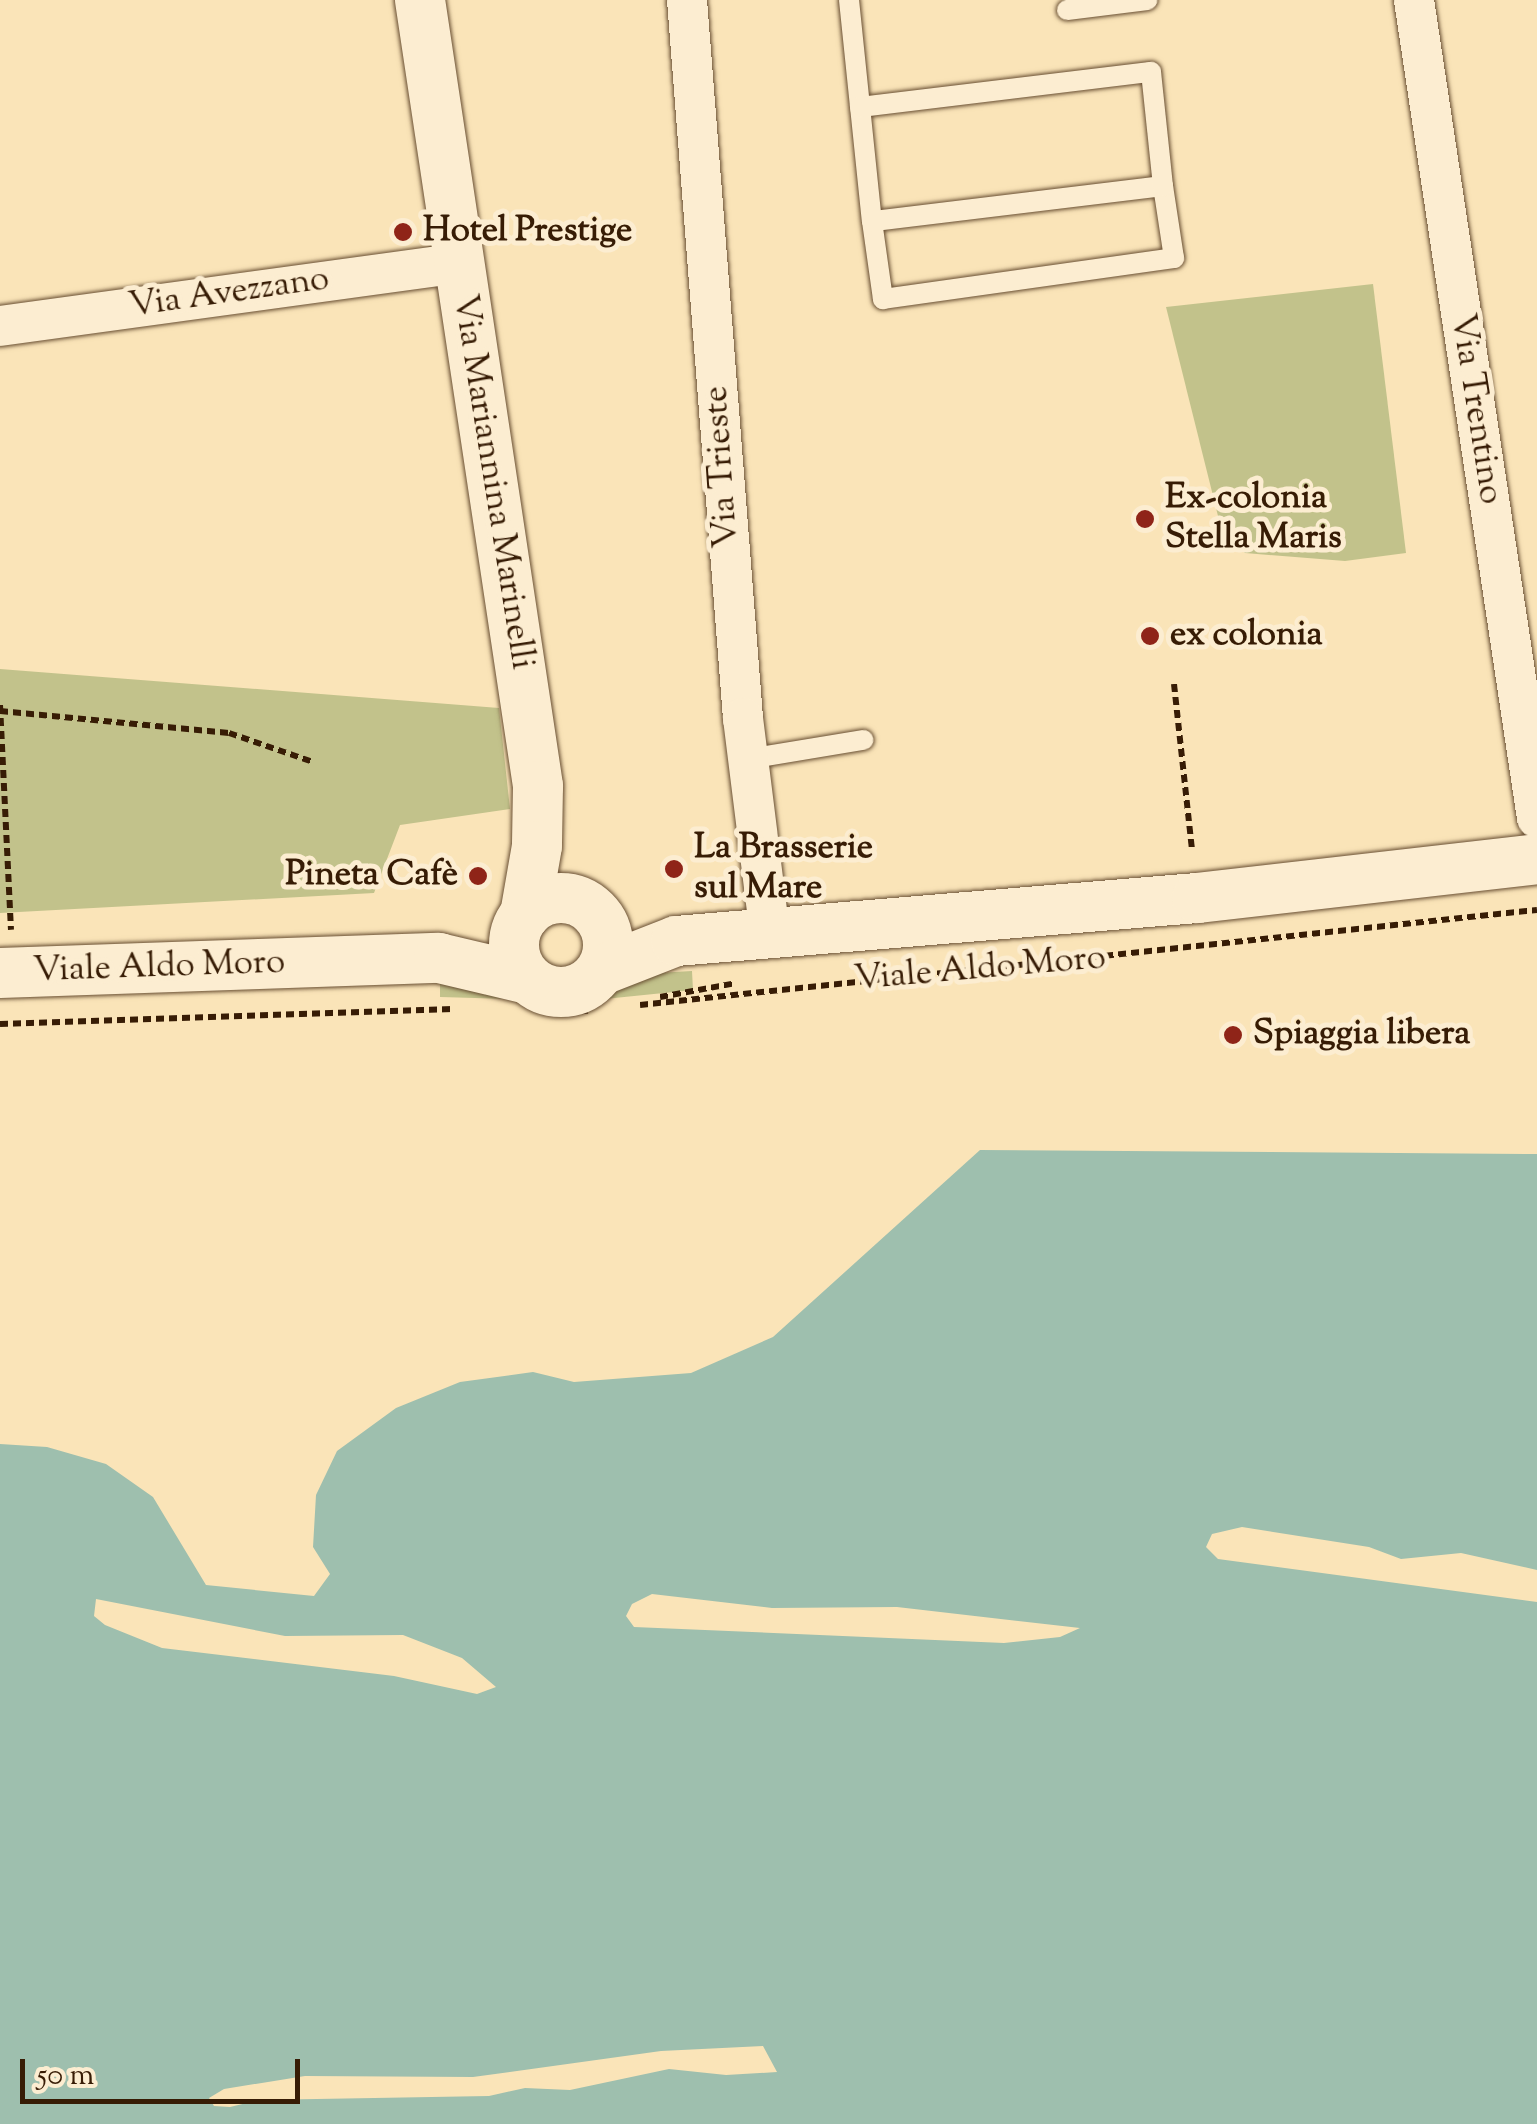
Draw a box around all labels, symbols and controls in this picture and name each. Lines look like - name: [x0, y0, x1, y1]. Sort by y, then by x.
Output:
- place label: Hotel Prestige: [423, 211, 632, 253]
- marker: Hotel Prestige: [392, 221, 414, 243]
- street label: Via Avezzano: [126, 259, 332, 329]
- street label: Via Mariannina Marinelli: [442, 291, 542, 673]
- street label: Via Trentino: [1439, 311, 1511, 507]
- street label: Via Trieste: [696, 384, 750, 550]
- place label: Ex-colonia Stella Maris: [1165, 478, 1342, 560]
- marker: Ex-colonia Stella Maris: [1134, 508, 1156, 530]
- place label: ex colonia: [1170, 615, 1323, 657]
- marker: ex colonia: [1139, 625, 1161, 647]
- place label: La Brasserie sul Mare: [694, 828, 873, 910]
- place label: Pineta Cafè: [285, 855, 458, 897]
- marker: La Brasserie sul Mare: [663, 858, 685, 880]
- marker: Pineta Cafè: [467, 865, 489, 887]
- street label: Viale Aldo Moro: [852, 938, 1108, 1002]
- street label: Viale Aldo Moro: [32, 943, 286, 993]
- place label: Spiaggia libera: [1253, 1014, 1470, 1056]
- marker: Spiaggia libera: [1222, 1024, 1244, 1046]
- scale bar: [25, 2039, 305, 2101]
- text: 50 m: [37, 2055, 94, 2098]

